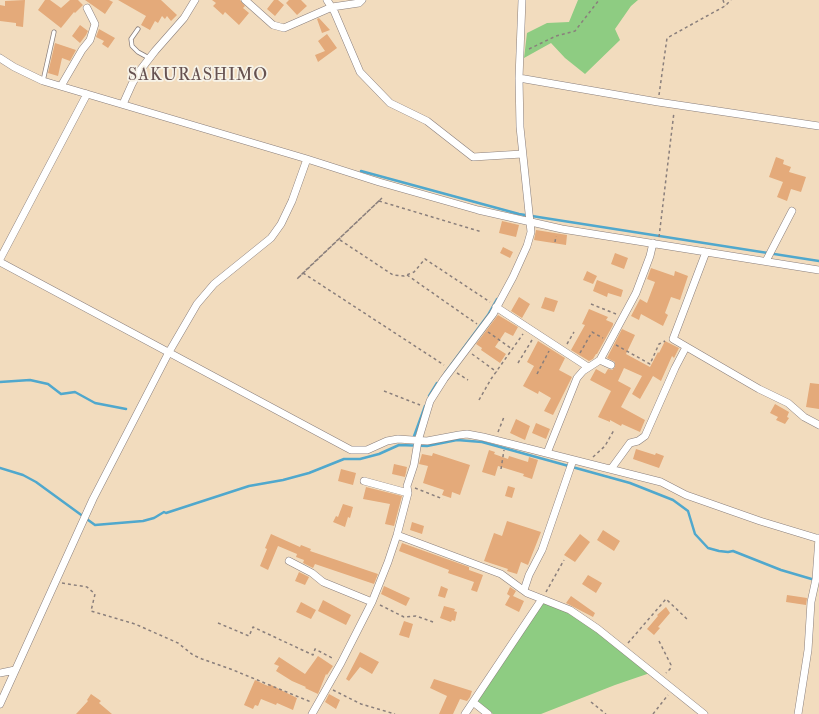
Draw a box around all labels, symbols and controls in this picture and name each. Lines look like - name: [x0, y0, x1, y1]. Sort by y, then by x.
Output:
- district label: SAKURASHIMO: [128, 66, 268, 86]

